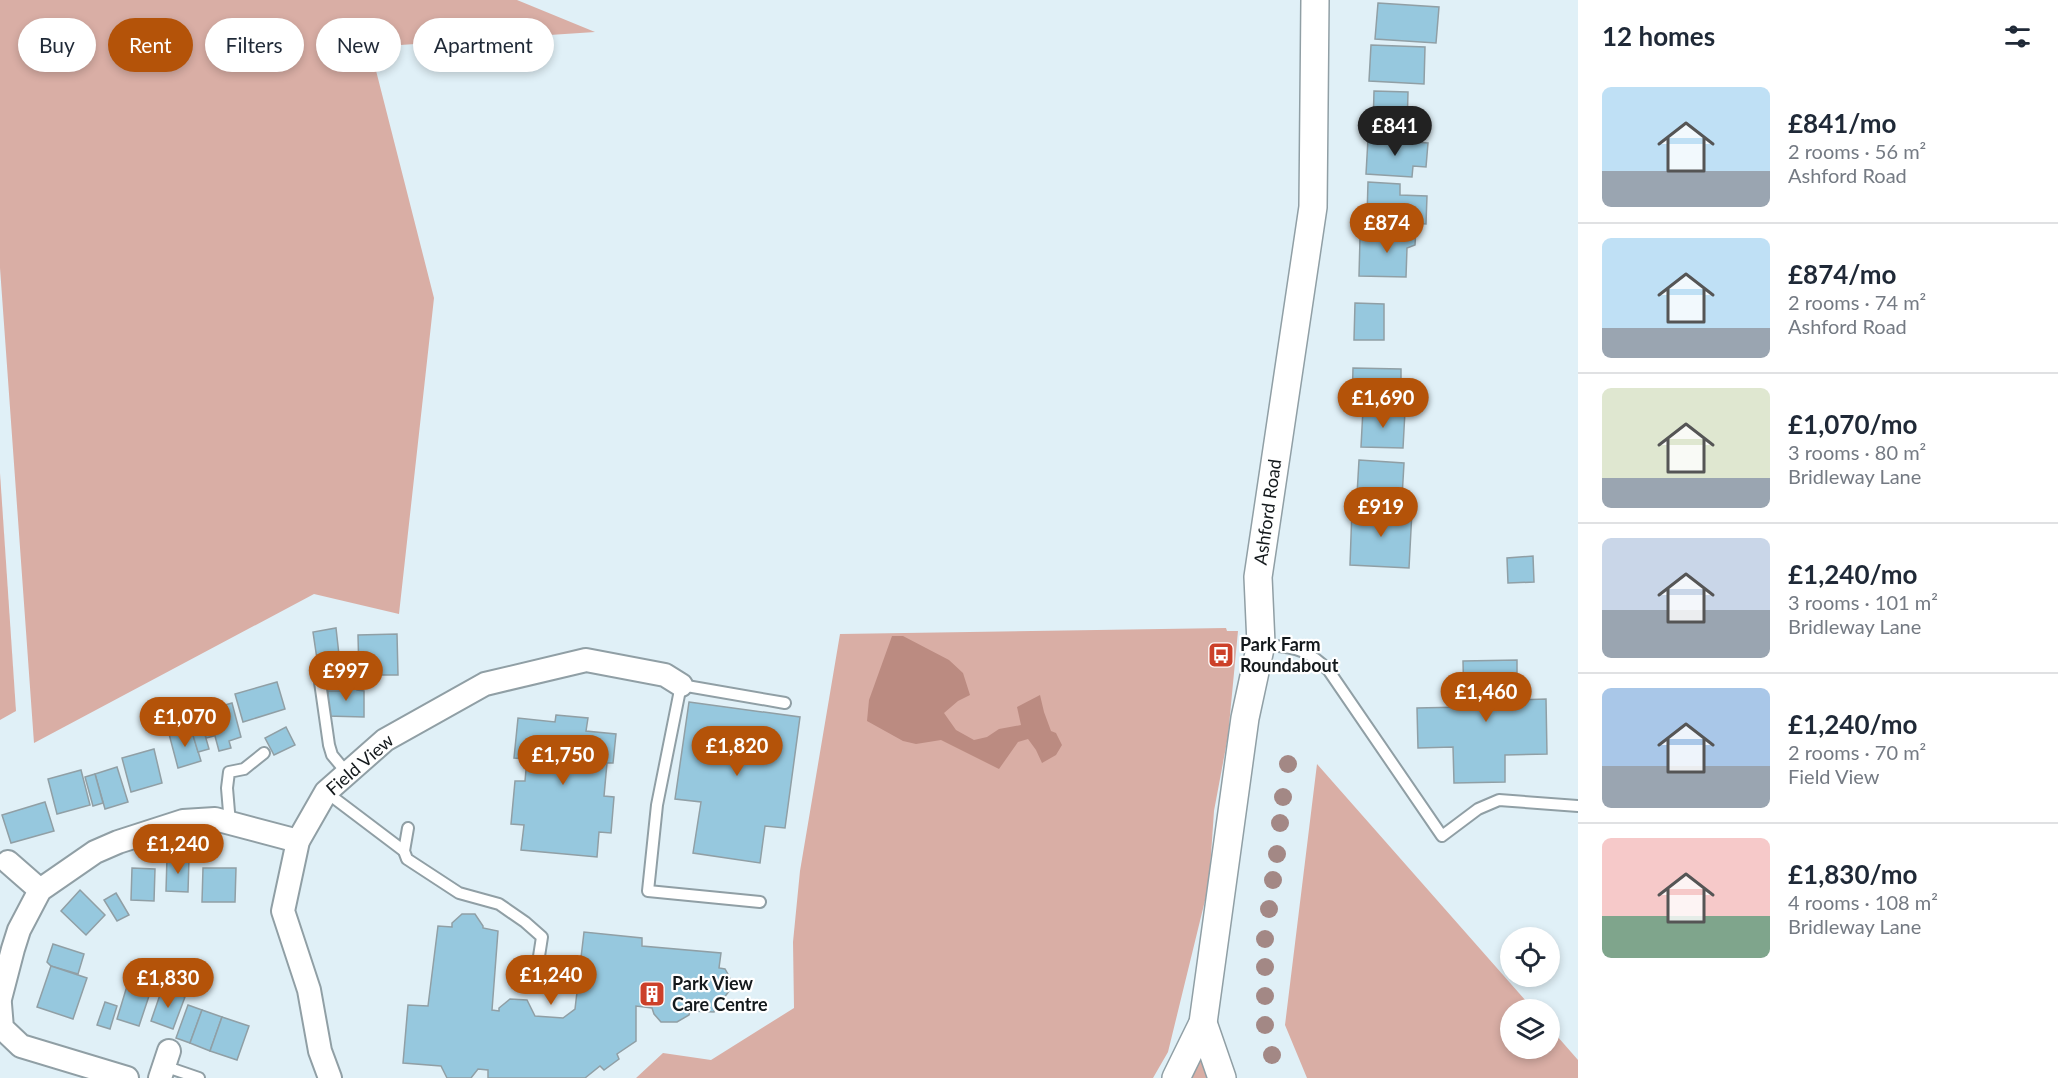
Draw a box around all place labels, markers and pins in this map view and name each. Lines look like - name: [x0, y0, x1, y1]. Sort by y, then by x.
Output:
- pin: £841: [1359, 106, 1431, 157]
- pin: £874: [1351, 203, 1423, 254]
- pin: £1,690: [1334, 378, 1432, 429]
- pin: £919: [1345, 487, 1417, 538]
- place label: Park Farm Roundabout: [1240, 633, 1339, 676]
- bus stop icon: Park Farm Roundabout: [1206, 640, 1236, 670]
- pin: £997: [310, 651, 382, 702]
- pin: £1,460: [1437, 672, 1535, 723]
- pin: £1,070: [136, 697, 234, 748]
- pin: £1,820: [688, 726, 786, 777]
- pin: £1,750: [514, 735, 612, 786]
- pin: £1,240: [129, 824, 227, 875]
- pin: £1,240: [502, 955, 600, 1006]
- pin: £1,830: [119, 958, 217, 1009]
- place label: Park View Care Centre: [672, 972, 768, 1015]
- building icon: Park View Care Centre: [637, 979, 667, 1009]

